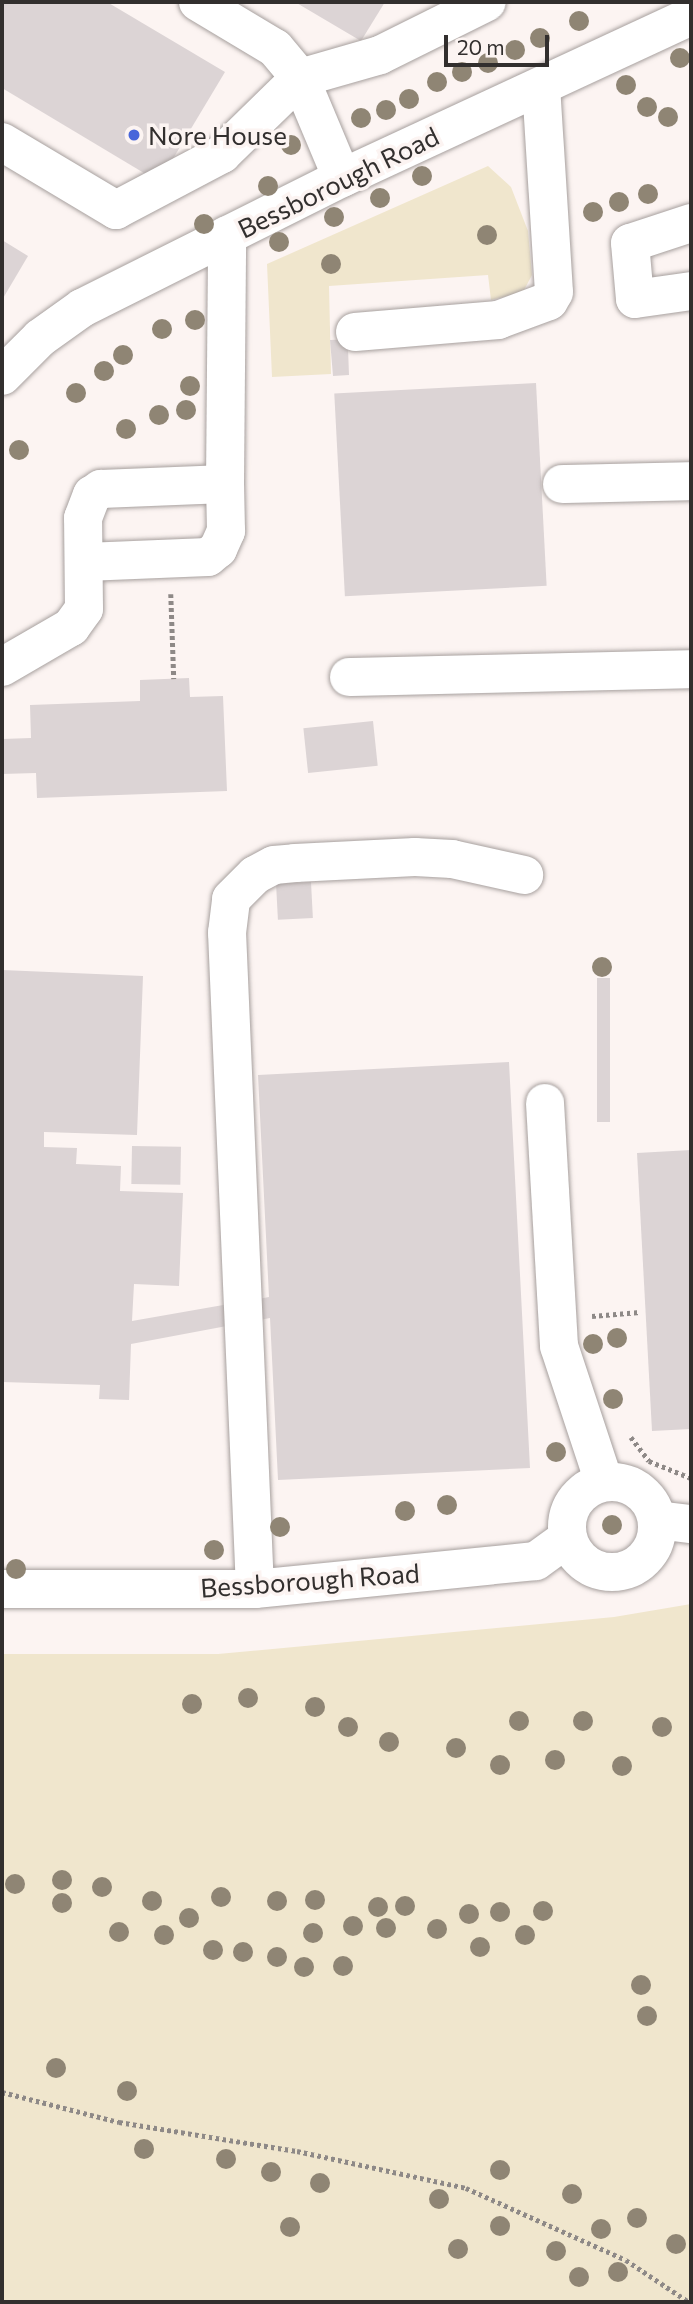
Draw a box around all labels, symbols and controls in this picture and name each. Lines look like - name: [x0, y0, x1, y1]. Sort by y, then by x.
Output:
- scale bar: [448, 21, 553, 65]
- text: 20 m: [457, 34, 505, 59]
- place label: Nore House: [148, 119, 287, 151]
- street label: Bessborough Road: [232, 120, 444, 244]
- marker: Nore House: [126, 127, 142, 143]
- street label: Bessborough Road: [199, 1557, 421, 1603]

